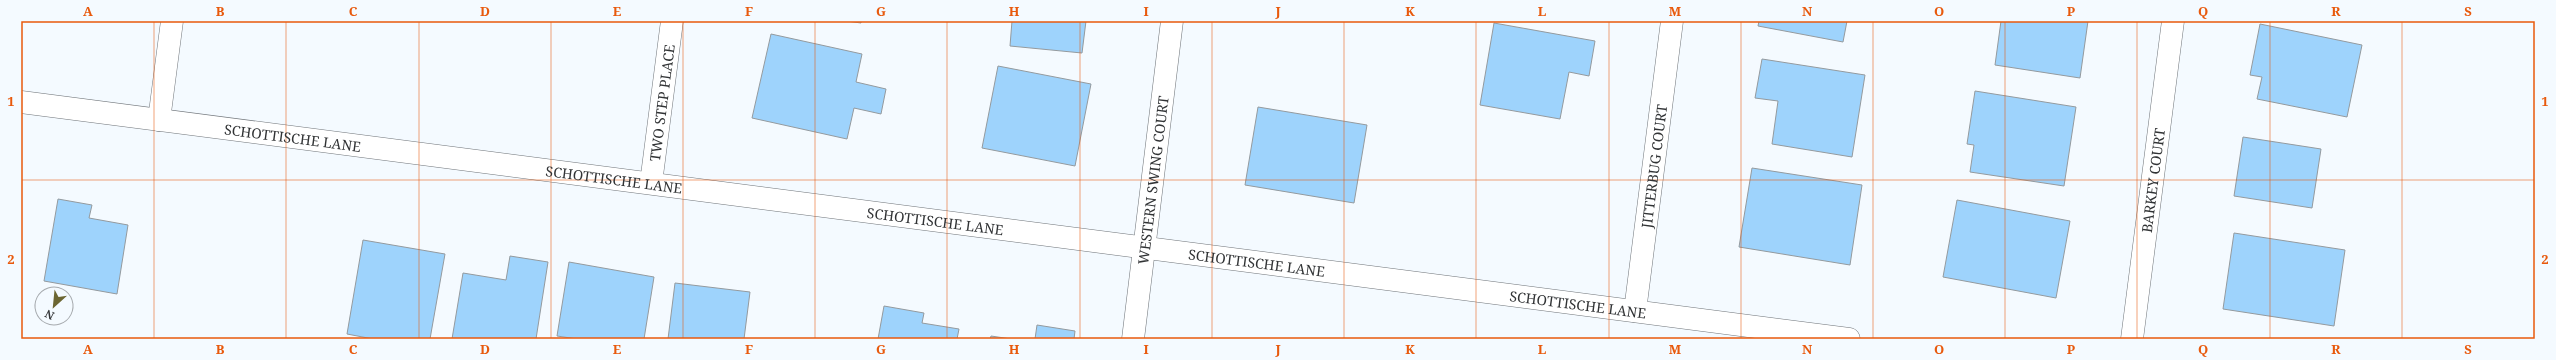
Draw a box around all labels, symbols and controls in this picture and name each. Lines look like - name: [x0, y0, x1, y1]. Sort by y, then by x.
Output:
- text: A: [83, 2, 93, 20]
- text: B: [216, 2, 225, 20]
- text: C: [349, 2, 358, 20]
- text: D: [480, 2, 490, 20]
- text: E: [613, 2, 622, 20]
- text: F: [745, 2, 753, 20]
- text: G: [876, 2, 886, 20]
- text: H: [1009, 2, 1020, 20]
- text: I: [1143, 2, 1149, 20]
- text: J: [1274, 2, 1281, 20]
- text: K: [1405, 2, 1415, 20]
- text: L: [1538, 2, 1547, 20]
- text: M: [1669, 2, 1682, 20]
- text: N: [1802, 2, 1813, 20]
- text: O: [1934, 2, 1944, 20]
- text: P: [2067, 2, 2076, 20]
- text: Q: [2198, 2, 2208, 20]
- text: R: [2331, 2, 2341, 20]
- text: S: [2464, 2, 2472, 20]
- street label: TWO STEP PLACE: [644, 43, 678, 162]
- text: 1: [7, 92, 15, 110]
- text: 1: [2541, 92, 2549, 110]
- street label: WESTERN SWING COURT: [1133, 94, 1172, 266]
- street label: JITTERBUG COURT: [1636, 103, 1671, 230]
- street label: SCHOTTISCHE LANE: [223, 119, 362, 156]
- street label: BARKEY COURT: [2136, 127, 2169, 234]
- street label: SCHOTTISCHE LANE: [545, 161, 684, 197]
- street label: SCHOTTISCHE LANE: [866, 202, 1005, 239]
- street label: SCHOTTISCHE LANE: [1187, 244, 1326, 280]
- text: 2: [7, 250, 15, 268]
- text: 2: [2541, 250, 2549, 268]
- north arrow: [34, 286, 74, 326]
- street label: SCHOTTISCHE LANE: [1509, 286, 1648, 322]
- text: N: [42, 307, 57, 324]
- text: A: [83, 340, 93, 358]
- text: B: [216, 340, 225, 358]
- text: C: [349, 340, 358, 358]
- text: D: [480, 340, 490, 358]
- text: E: [613, 340, 622, 358]
- text: F: [745, 340, 753, 358]
- text: G: [876, 340, 886, 358]
- text: H: [1009, 340, 1020, 358]
- text: I: [1143, 340, 1149, 358]
- text: J: [1274, 340, 1281, 358]
- text: K: [1405, 340, 1415, 358]
- text: L: [1538, 340, 1547, 358]
- text: M: [1669, 340, 1682, 358]
- text: N: [1802, 340, 1813, 358]
- text: O: [1934, 340, 1944, 358]
- text: P: [2067, 340, 2076, 358]
- text: Q: [2198, 340, 2208, 358]
- text: R: [2331, 340, 2341, 358]
- text: S: [2464, 340, 2472, 358]

